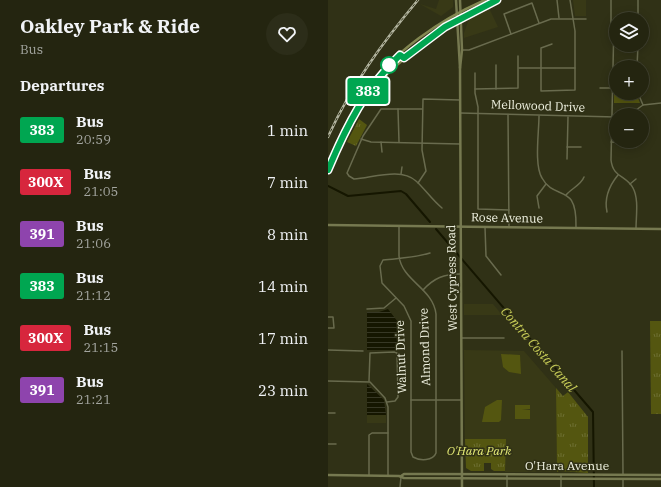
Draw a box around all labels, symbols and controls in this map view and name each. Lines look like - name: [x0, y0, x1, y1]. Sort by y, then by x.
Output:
- map controls: [609, 12, 649, 148]
- button: layers: [609, 12, 649, 52]
- button: heart: [266, 13, 308, 55]
- text: Oakley Park & Ride: [20, 14, 200, 38]
- text: Bus: [20, 41, 43, 58]
- unlabelled marker: [380, 56, 398, 74]
- button: +: [609, 60, 649, 100]
- text: Departures: [20, 76, 104, 95]
- line badge: 383: [345, 78, 391, 104]
- text: 383: [355, 82, 381, 100]
- street label: Mellowood Drive: [491, 96, 585, 115]
- button: −: [609, 108, 649, 148]
- text: Bus: [76, 112, 104, 131]
- text: 383: [29, 121, 55, 139]
- text: 1 min: [267, 121, 308, 140]
- text: 20:59: [76, 131, 111, 148]
- text: Bus: [83, 164, 111, 183]
- text: 300X: [28, 173, 63, 191]
- text: 7 min: [267, 173, 308, 192]
- text: 21:05: [83, 183, 118, 200]
- street label: Rose Avenue: [471, 209, 543, 226]
- text: Bus: [76, 216, 104, 235]
- text: 391: [29, 225, 55, 243]
- text: 8 min: [267, 225, 308, 244]
- street label: West Cypress Road: [443, 225, 460, 331]
- text: 21:06: [76, 235, 111, 252]
- text: Bus: [76, 268, 104, 287]
- text: 383: [29, 277, 55, 295]
- text: 14 min: [258, 277, 308, 296]
- text: 21:12: [76, 287, 111, 304]
- water label: Contra Costa Canal: [497, 303, 580, 396]
- street label: Almond Drive: [416, 308, 433, 386]
- text: Bus: [83, 320, 111, 339]
- street label: Walnut Drive: [392, 320, 409, 394]
- text: 300X: [28, 329, 63, 347]
- text: 17 min: [258, 329, 308, 348]
- text: 21:15: [83, 339, 118, 356]
- text: Bus: [76, 372, 104, 391]
- text: 391: [29, 381, 55, 399]
- text: 23 min: [258, 381, 308, 400]
- text: 21:21: [76, 391, 111, 408]
- park label: O'Hara Park: [447, 443, 512, 458]
- street label: O'Hara Avenue: [525, 458, 609, 473]

